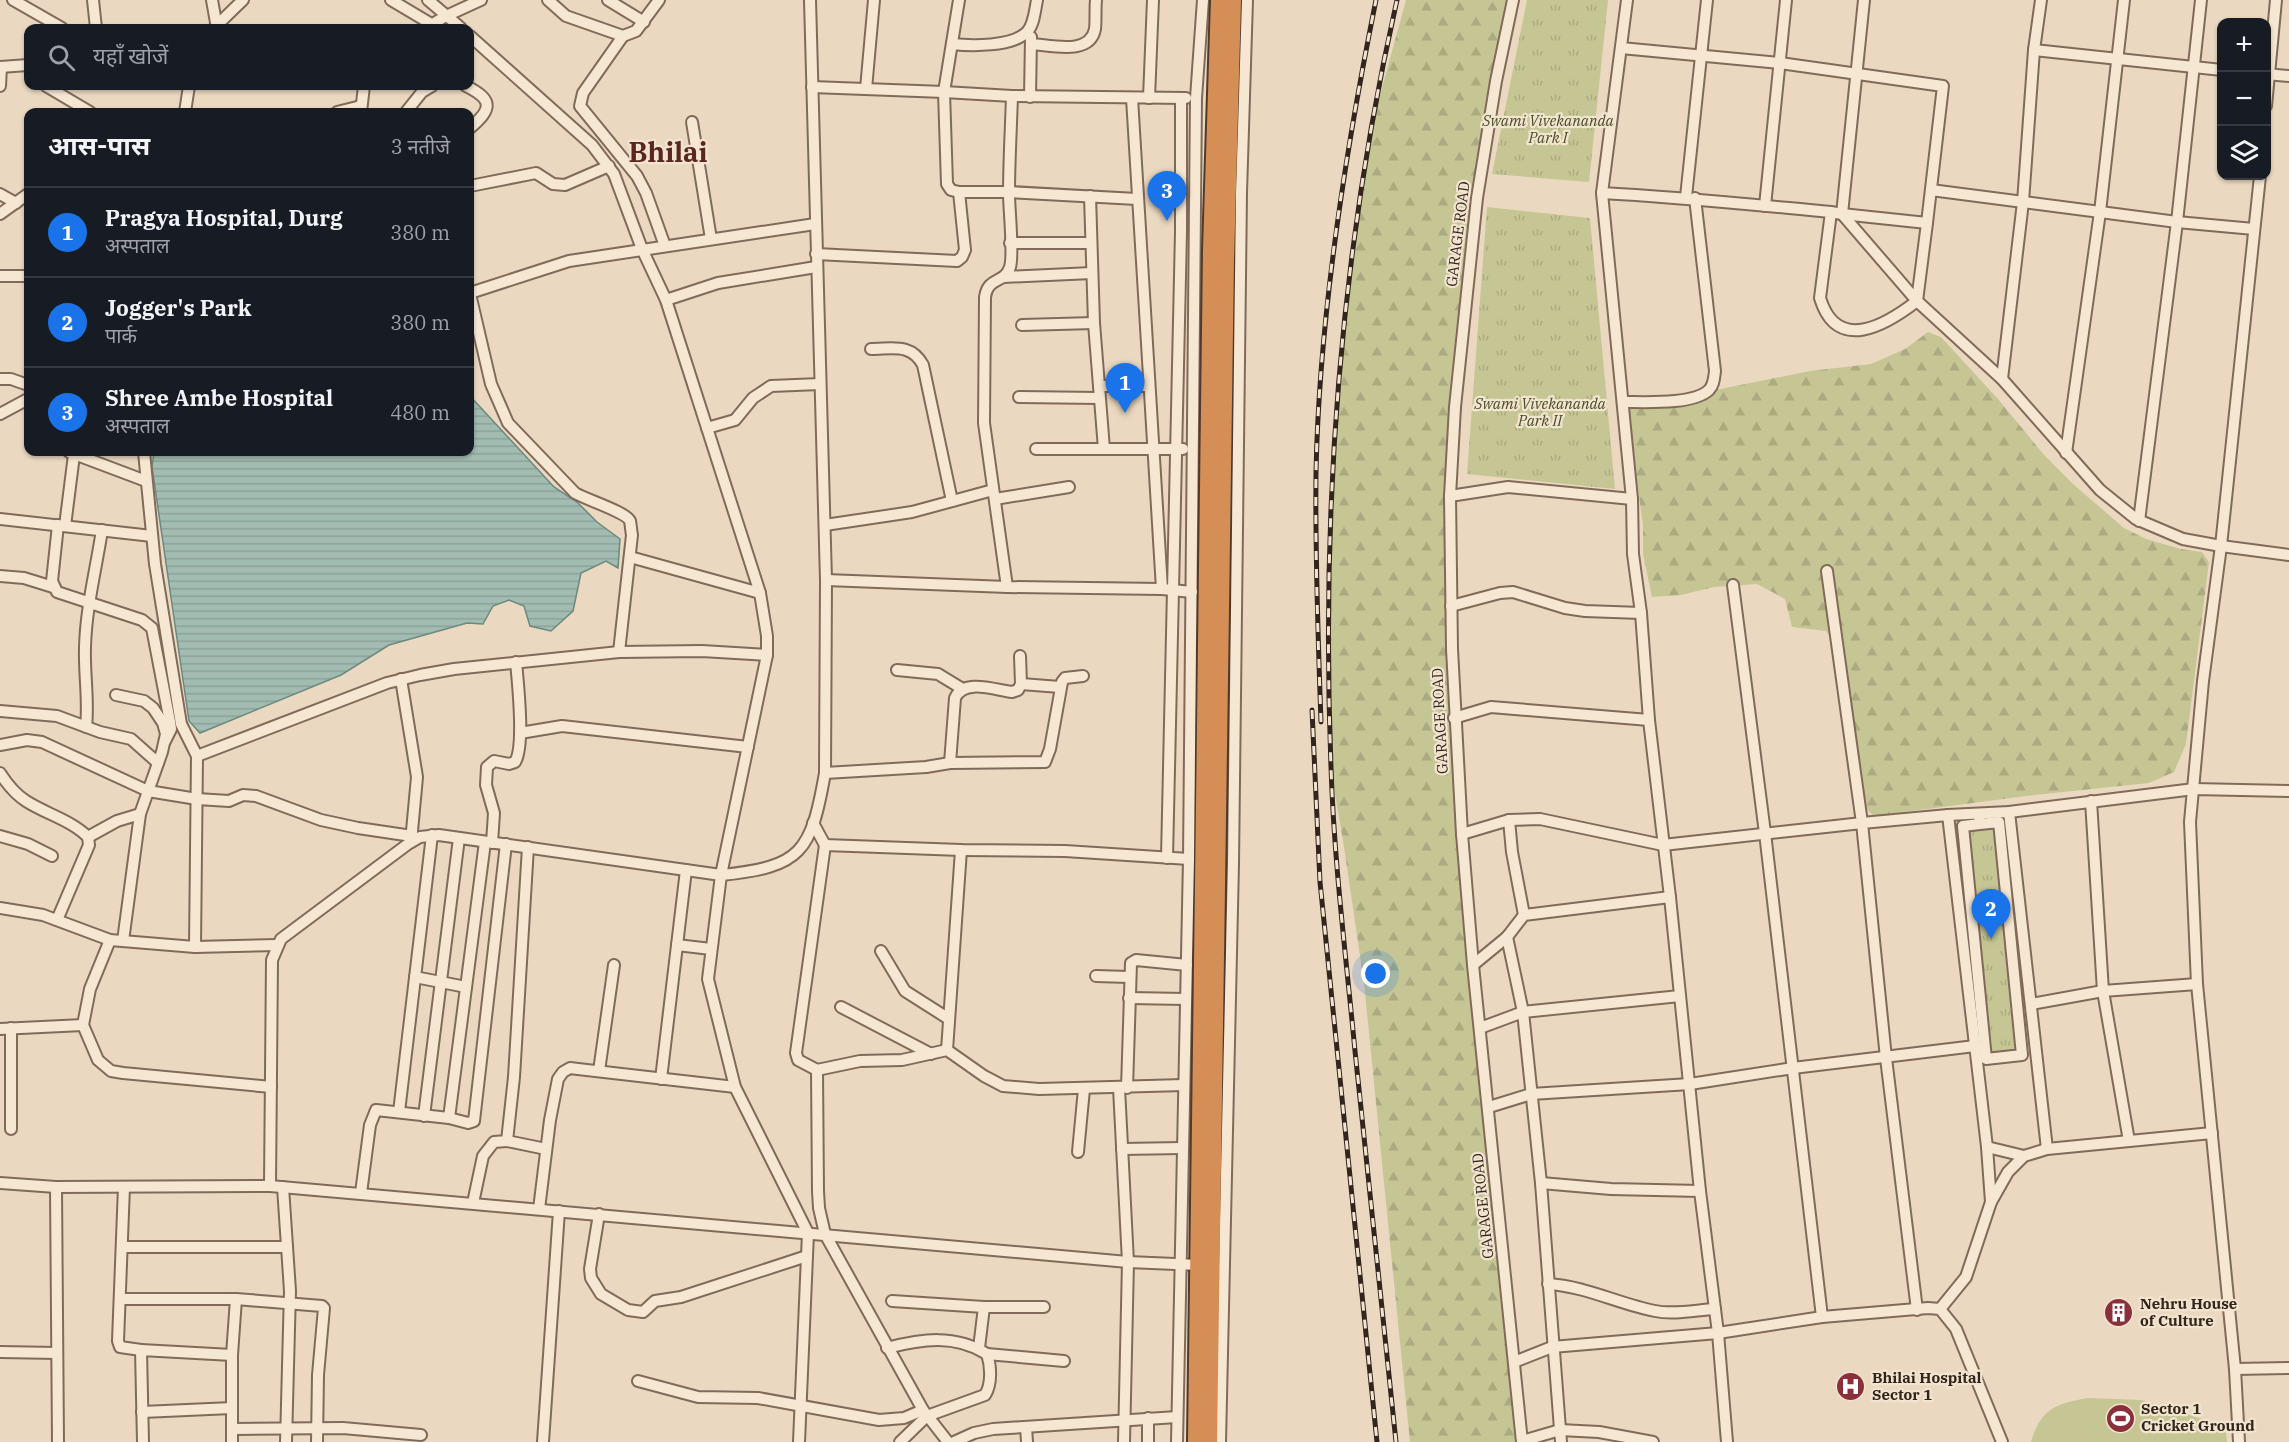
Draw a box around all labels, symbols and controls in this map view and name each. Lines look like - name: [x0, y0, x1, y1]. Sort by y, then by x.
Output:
- map controls: [2217, 18, 2271, 180]
- button: +: [2217, 18, 2271, 72]
- search box: [24, 24, 474, 90]
- icon: search: [45, 41, 78, 74]
- text: यहाँ खोजें: [93, 41, 168, 70]
- button: −: [2217, 72, 2271, 126]
- park label: Swami Vivekananda Park I: [1481, 111, 1615, 147]
- button: layers: [2217, 126, 2271, 180]
- text: आस-पास: [48, 128, 150, 162]
- text: 3 नतीजे: [391, 133, 450, 160]
- district label: Bhilai: [629, 134, 707, 169]
- pin: 3: [1148, 172, 1186, 221]
- street label: GARAGE ROAD: [1442, 180, 1473, 288]
- text: Pragya Hospital, Durg: [105, 203, 343, 232]
- text: 1: [62, 219, 74, 246]
- text: 380 m: [390, 219, 450, 246]
- text: अस्पताल: [105, 232, 170, 259]
- text: Jogger's Park: [105, 293, 252, 322]
- text: 2: [62, 309, 74, 336]
- text: 380 m: [390, 309, 450, 336]
- text: पार्क: [105, 322, 137, 349]
- pin: 1: [1106, 364, 1144, 413]
- text: Shree Ambe Hospital: [105, 383, 333, 412]
- park label: Swami Vivekananda Park II: [1473, 394, 1607, 430]
- text: 3: [62, 399, 74, 426]
- text: 480 m: [390, 399, 450, 426]
- text: अस्पताल: [105, 412, 170, 439]
- street label: GARAGE ROAD: [1427, 668, 1452, 775]
- pin: 2: [1972, 890, 2010, 939]
- your location: [1361, 959, 1390, 988]
- street label: GARAGE ROAD: [1468, 1152, 1498, 1260]
- place label: Nehru House of Culture: [2140, 1294, 2237, 1330]
- building icon: Nehru House of Culture: [2103, 1297, 2135, 1329]
- place label: Bhilai Hospital Sector 1: [1872, 1368, 1982, 1404]
- hospital icon: Bhilai Hospital Sector 1: [1835, 1371, 1867, 1403]
- place label: Sector 1 Cricket Ground: [2141, 1399, 2255, 1435]
- sports icon: Sector 1 Cricket Ground: [2104, 1402, 2136, 1434]

